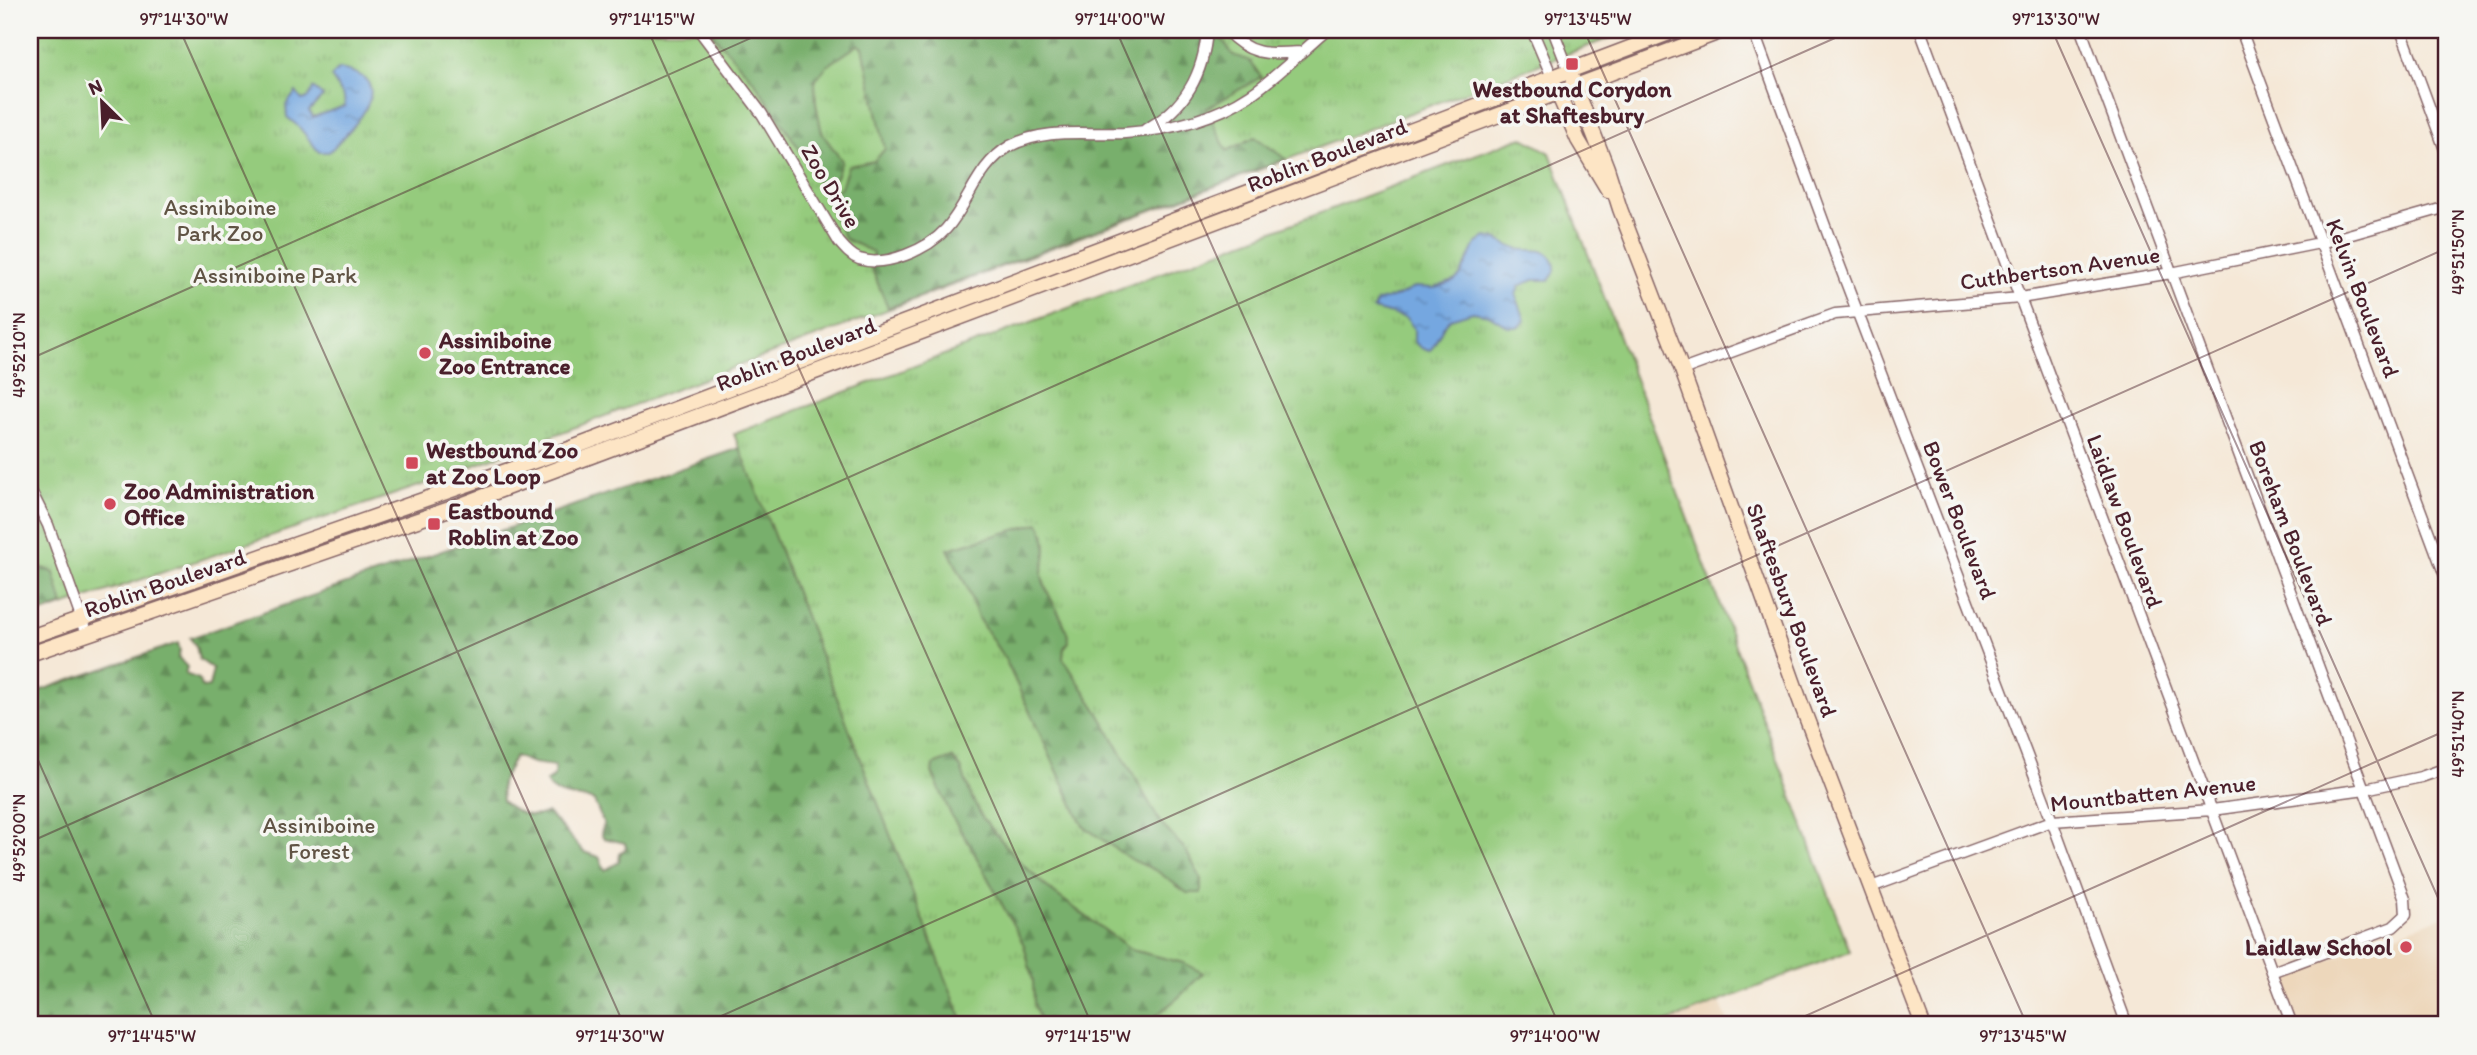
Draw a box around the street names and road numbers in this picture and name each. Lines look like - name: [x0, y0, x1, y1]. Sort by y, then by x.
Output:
- street label: Roblin Boulevard: [1243, 112, 1411, 198]
- street label: Zoo Drive: [795, 139, 867, 233]
- street label: Kelvin Boulevard: [2320, 215, 2406, 382]
- street label: Cuthbertson Avenue: [1958, 240, 2162, 296]
- street label: Roblin Boulevard: [712, 311, 880, 397]
- street label: Laidlaw Boulevard: [2081, 430, 2170, 612]
- street label: Boreham Boulevard: [2243, 436, 2339, 630]
- street label: Bower Boulevard: [1917, 437, 2003, 604]
- street label: Shaftesbury Boulevard: [1740, 499, 1844, 721]
- street label: Roblin Boulevard: [80, 542, 250, 624]
- street label: Mountbatten Avenue: [2049, 768, 2257, 818]

